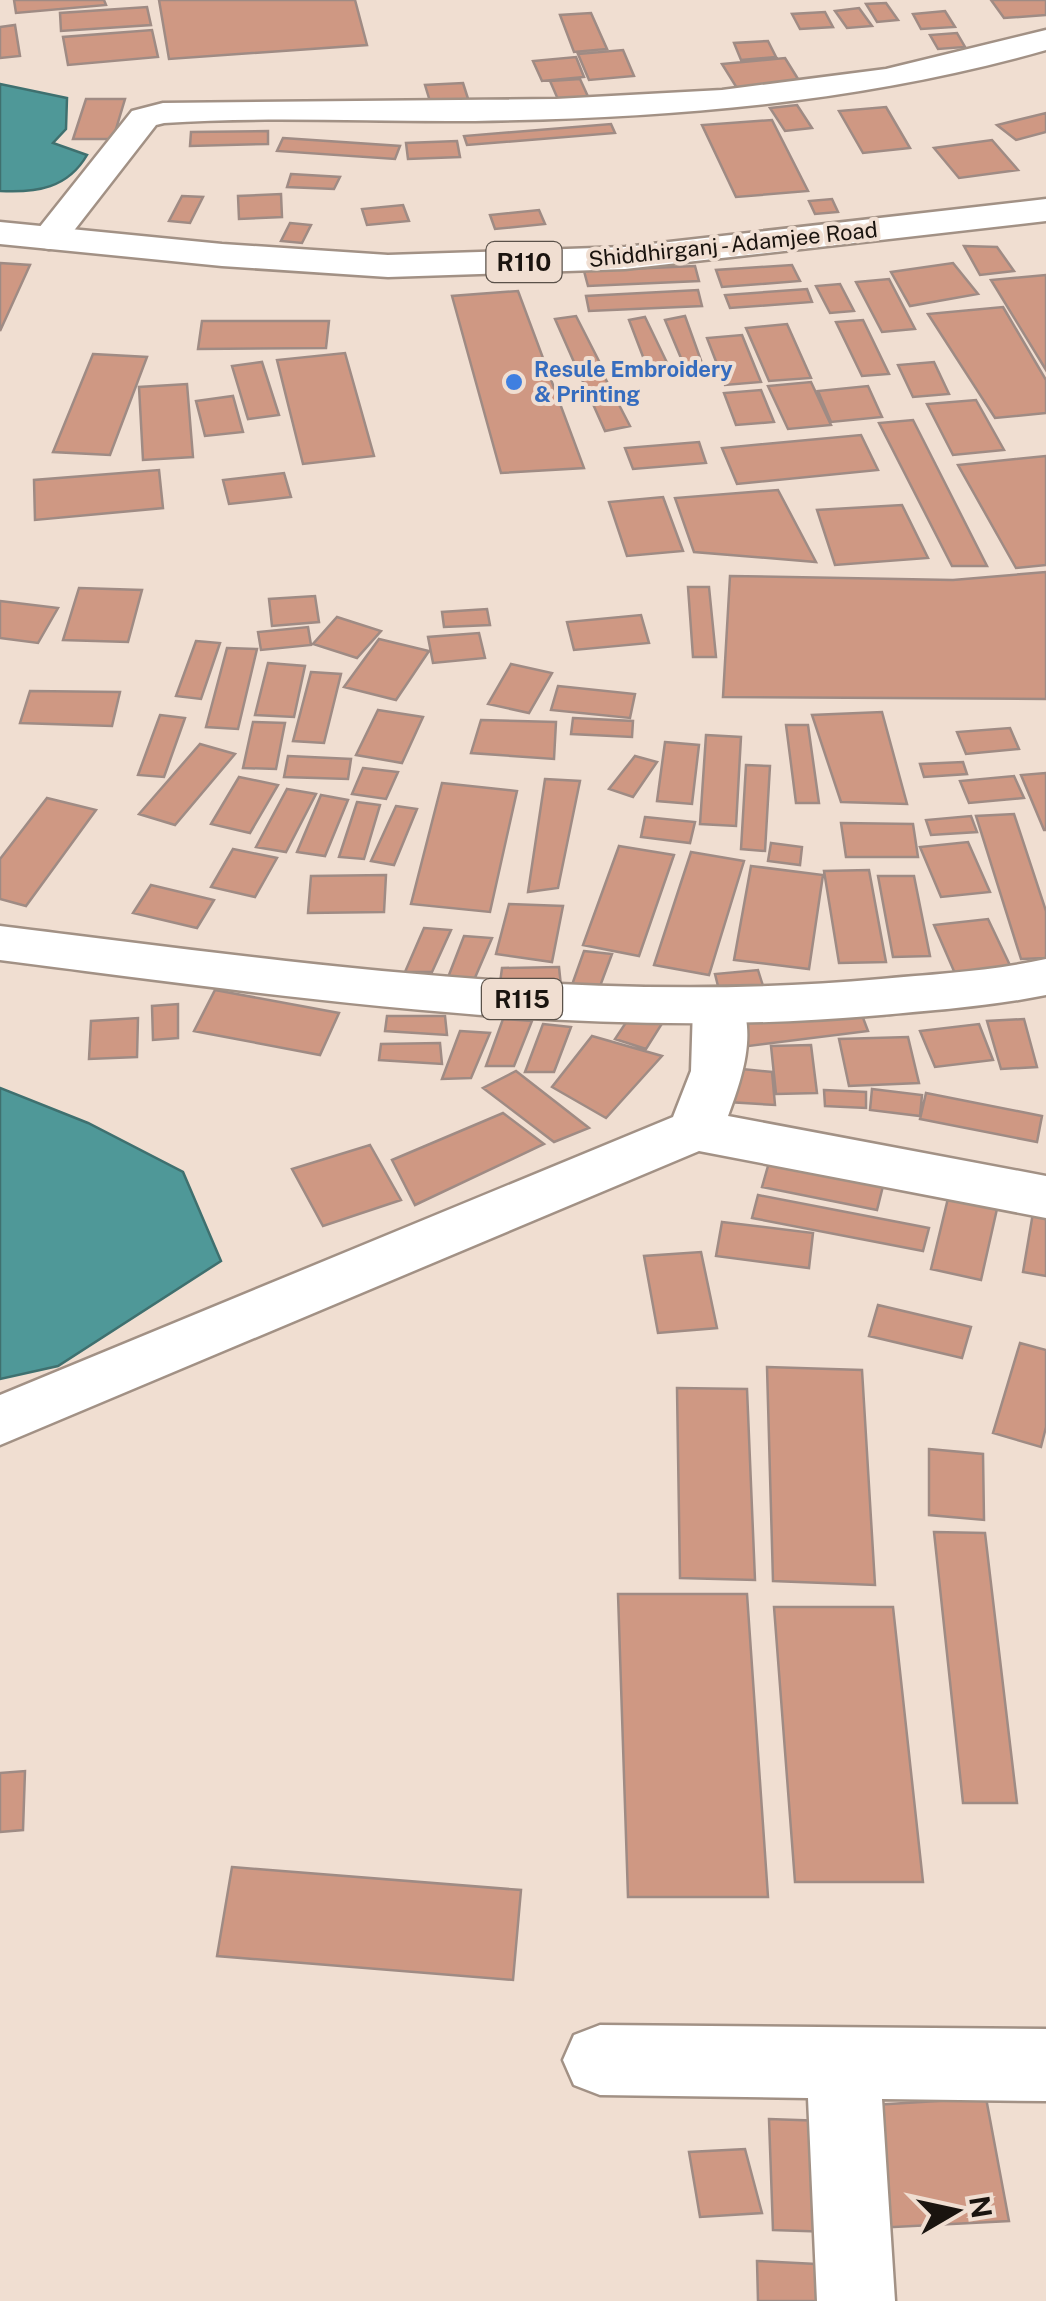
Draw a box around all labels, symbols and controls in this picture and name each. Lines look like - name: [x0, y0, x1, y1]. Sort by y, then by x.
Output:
- street label: Shiddhirganj - Adamjee Road: [587, 216, 879, 272]
- road number: R110: [486, 242, 562, 282]
- place label: Resule Embroidery & Printing: [534, 356, 733, 407]
- marker: Resule Embroidery & Printing: [503, 371, 525, 393]
- road number: R115: [482, 979, 562, 1019]
- north arrow: [906, 2161, 1006, 2261]
- text: N: [963, 2194, 999, 2220]

